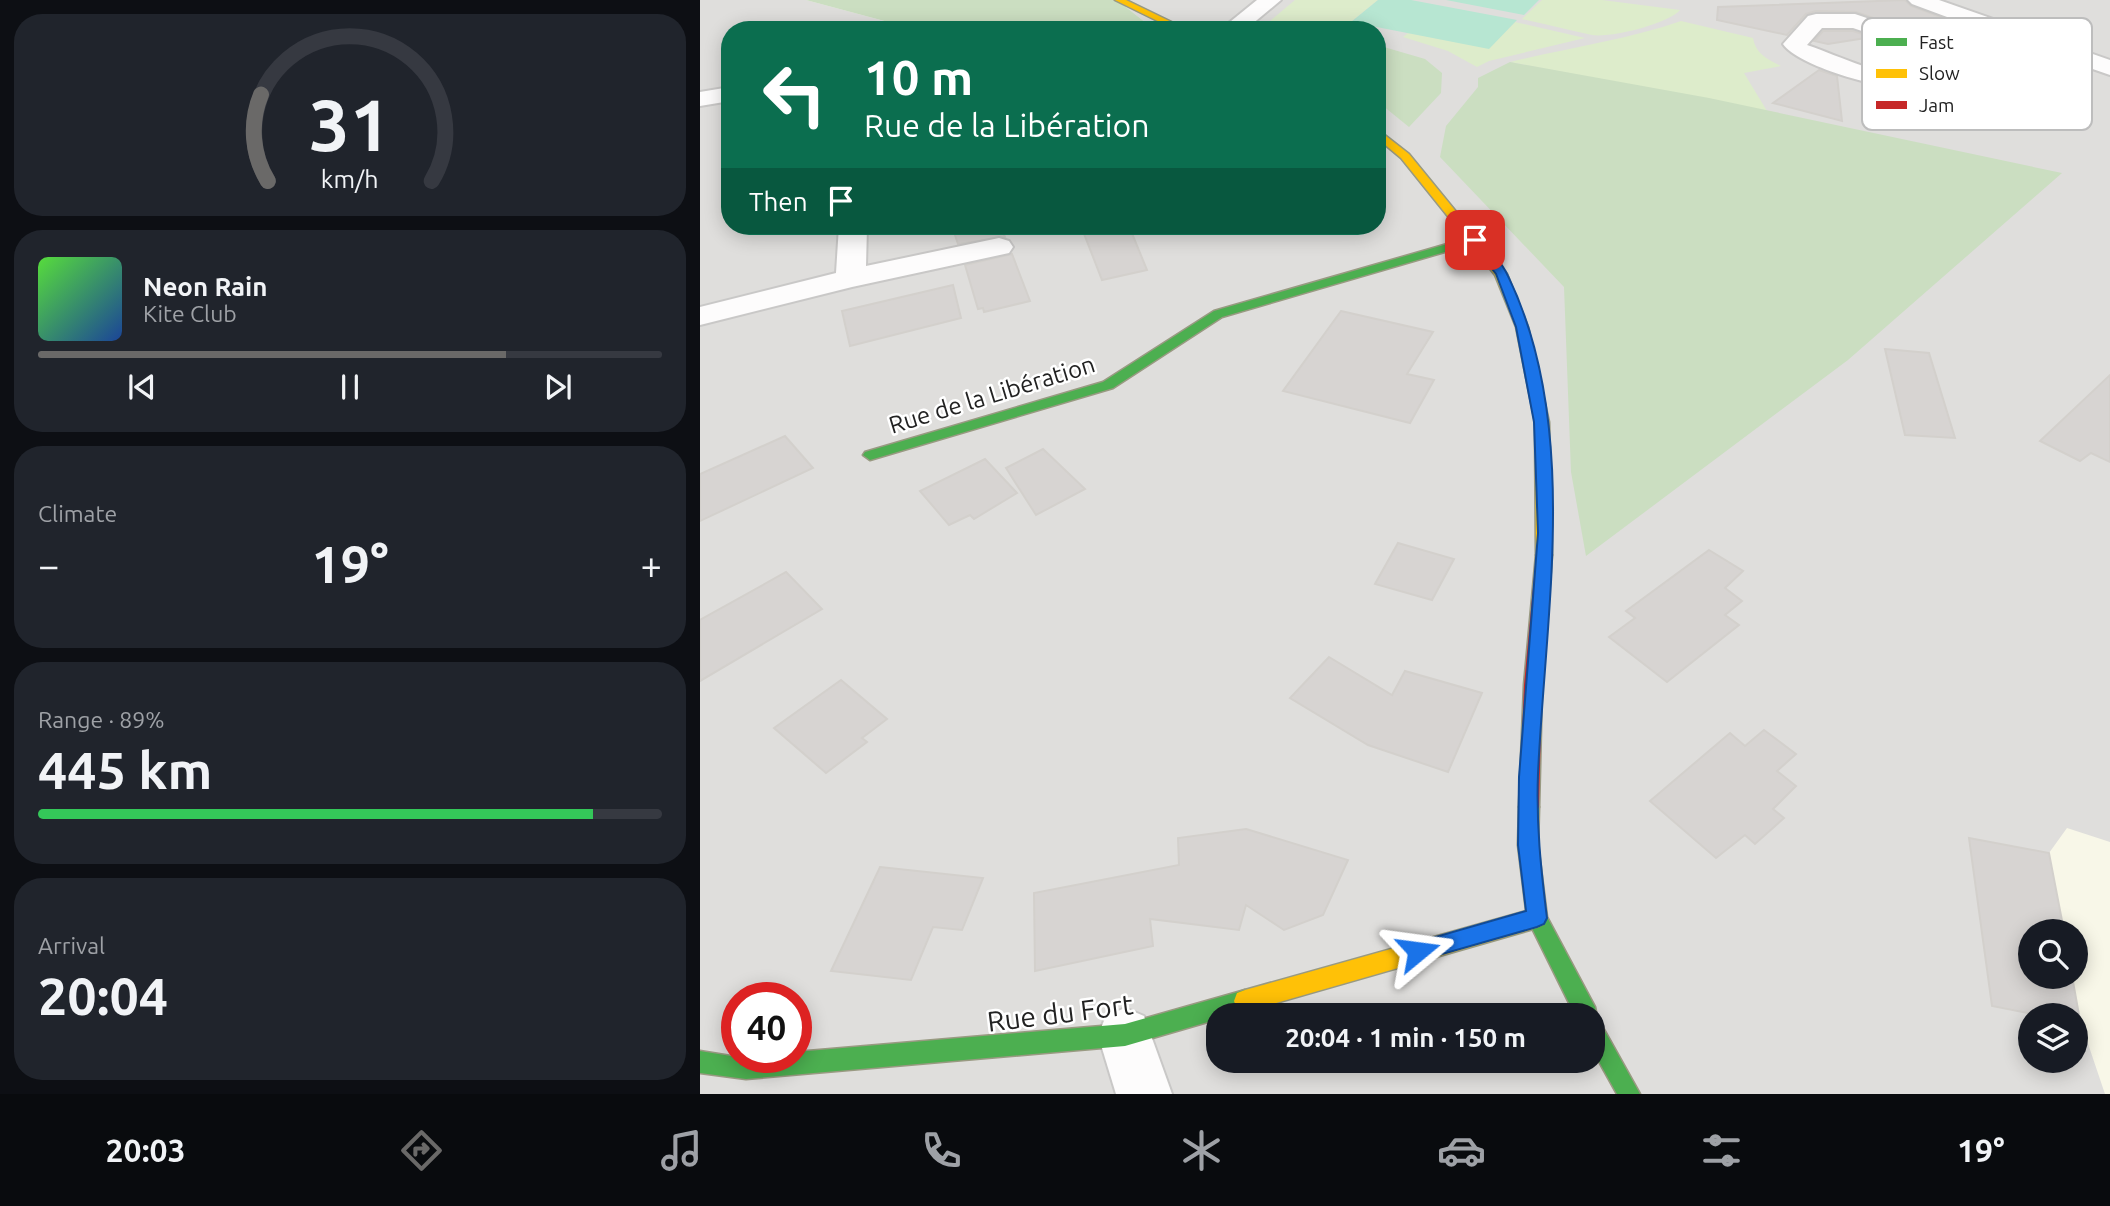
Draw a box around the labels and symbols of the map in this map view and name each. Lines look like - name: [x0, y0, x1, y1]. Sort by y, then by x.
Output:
- legend: [1862, 18, 2092, 130]
- text: Fast: [1919, 31, 1954, 53]
- text: Slow: [1919, 62, 1960, 84]
- text: Jam: [1919, 94, 1955, 116]
- pin: [1445, 210, 1505, 270]
- street label: Rue de la Libération: [886, 350, 1098, 439]
- position arrow: [1381, 914, 1455, 988]
- speed limit sign: 40: [721, 982, 812, 1073]
- street label: Rue du Fort: [985, 988, 1135, 1037]

